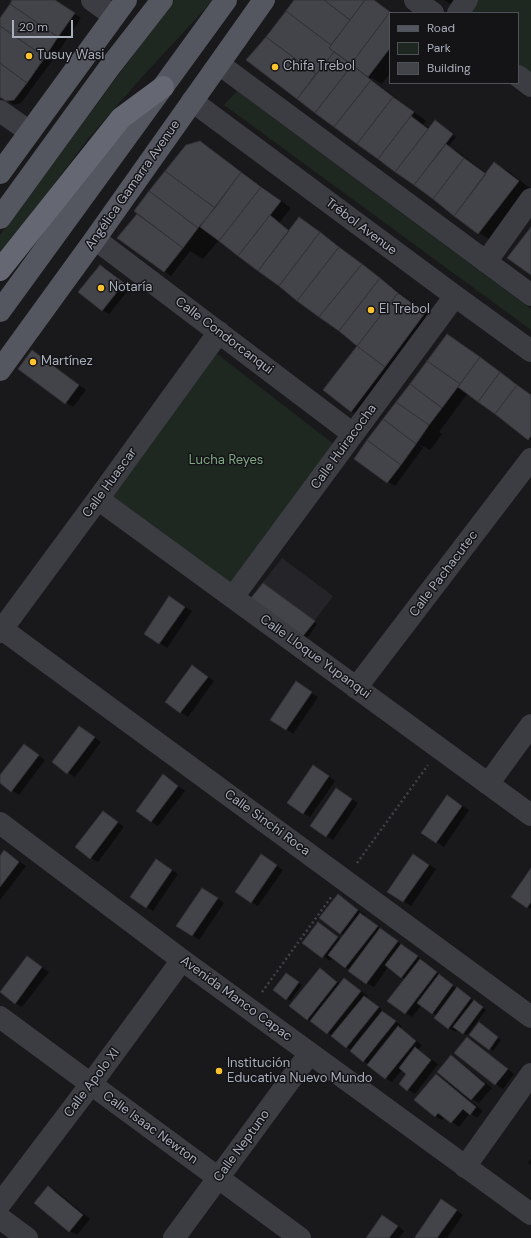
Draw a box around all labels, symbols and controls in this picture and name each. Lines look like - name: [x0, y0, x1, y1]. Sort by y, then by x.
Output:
- scale bar: [14, 12, 75, 38]
- legend: [389, 12, 519, 84]
- text: 20 m: [19, 19, 48, 35]
- text: Road: [427, 20, 455, 36]
- text: Park: [427, 40, 451, 56]
- place label: Tusuy Wasi: [37, 48, 104, 64]
- marker: Tusuy Wasi: [24, 51, 34, 61]
- place label: Chifa Trebol: [283, 59, 355, 75]
- text: Building: [427, 60, 471, 76]
- marker: Chifa Trebol: [270, 62, 280, 72]
- street label: Angélica Gamarra Avenue: [82, 117, 184, 253]
- street label: Trébol Avenue: [322, 195, 400, 259]
- place label: Notaría: [109, 280, 152, 296]
- marker: Notaría: [96, 283, 106, 293]
- street label: Calle Condorcanqui: [172, 294, 276, 378]
- place label: El Trebol: [379, 302, 430, 318]
- marker: El Trebol: [366, 305, 376, 315]
- place label: Martínez: [41, 354, 93, 370]
- marker: Martínez: [28, 357, 38, 367]
- street label: Calle Huiracocha: [308, 401, 380, 493]
- street label: Calle Huascar: [80, 445, 140, 521]
- park label: Lucha Reyes: [189, 453, 263, 469]
- street label: Calle Pachacutec: [406, 528, 482, 620]
- street label: Calle Lloque Yupanqui: [257, 612, 373, 702]
- street label: Calle Sinchi Roca: [221, 787, 313, 859]
- street label: Avenida Manco Capac: [177, 953, 295, 1045]
- street label: Calle Apolo XI: [61, 1045, 123, 1121]
- place label: Institución Educativa Nuevo Mundo: [227, 1056, 372, 1087]
- marker: Institución Educativa Nuevo Mundo: [214, 1066, 224, 1076]
- street label: Calle Isaac Newton: [99, 1088, 201, 1168]
- street label: Calle Neptuno: [211, 1107, 273, 1185]

